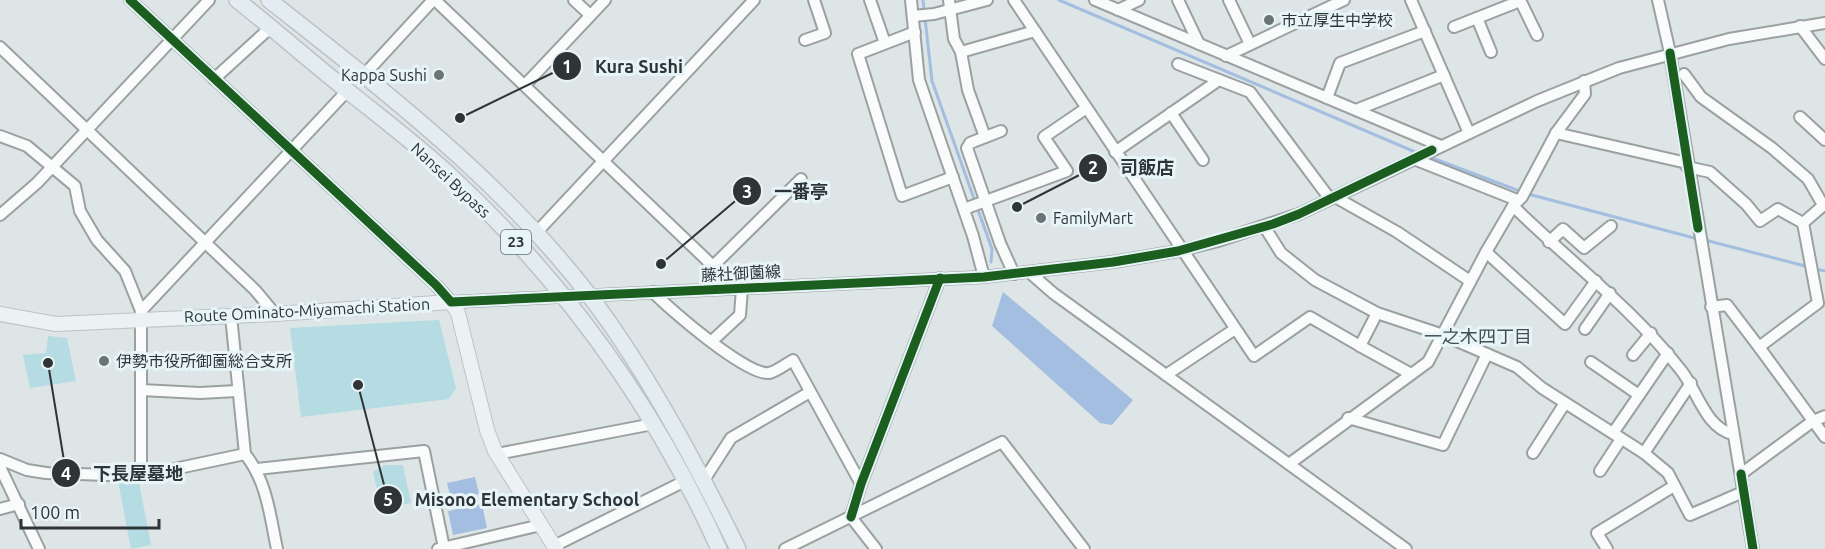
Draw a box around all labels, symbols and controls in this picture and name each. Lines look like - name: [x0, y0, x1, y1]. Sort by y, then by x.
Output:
- place label: 市立厚生中学校: [1281, 11, 1393, 29]
- marker: 市立厚生中学校: [1262, 13, 1276, 27]
- callout: Kura Sushi: [552, 48, 695, 84]
- text: 1: [562, 56, 572, 76]
- text: Kura Sushi: [595, 56, 683, 76]
- place label: Kappa Sushi: [341, 66, 427, 84]
- marker: Kappa Sushi: [432, 68, 446, 82]
- street label: Nansei Bypass: [408, 139, 494, 221]
- callout: 司飯店: [1078, 150, 1186, 186]
- text: 2: [1088, 157, 1098, 177]
- text: 司飯店: [1120, 157, 1174, 177]
- callout: 一番亭: [732, 173, 840, 209]
- text: 3: [742, 181, 752, 201]
- text: 一番亭: [774, 181, 828, 201]
- place label: FamilyMart: [1053, 209, 1134, 227]
- marker: FamilyMart: [1034, 211, 1048, 225]
- road number: 23: [501, 230, 531, 254]
- street label: 藤社御薗線: [701, 262, 781, 284]
- street label: Route Ominato-Miyamachi Station: [184, 295, 430, 325]
- district label: 一之木四丁目: [1424, 326, 1532, 346]
- place label: 伊勢市役所御薗総合支所: [116, 352, 292, 370]
- marker: 伊勢市役所御薗総合支所: [97, 354, 111, 368]
- callout: 下長屋墓地: [51, 455, 195, 491]
- text: 4: [61, 463, 71, 483]
- text: 下長屋墓地: [93, 463, 183, 483]
- callout: Misono Elementary School: [373, 482, 651, 518]
- text: 5: [383, 489, 393, 509]
- text: Misono Elementary School: [415, 489, 640, 509]
- scale bar: [21, 492, 159, 530]
- text: 100 m: [30, 502, 80, 522]

